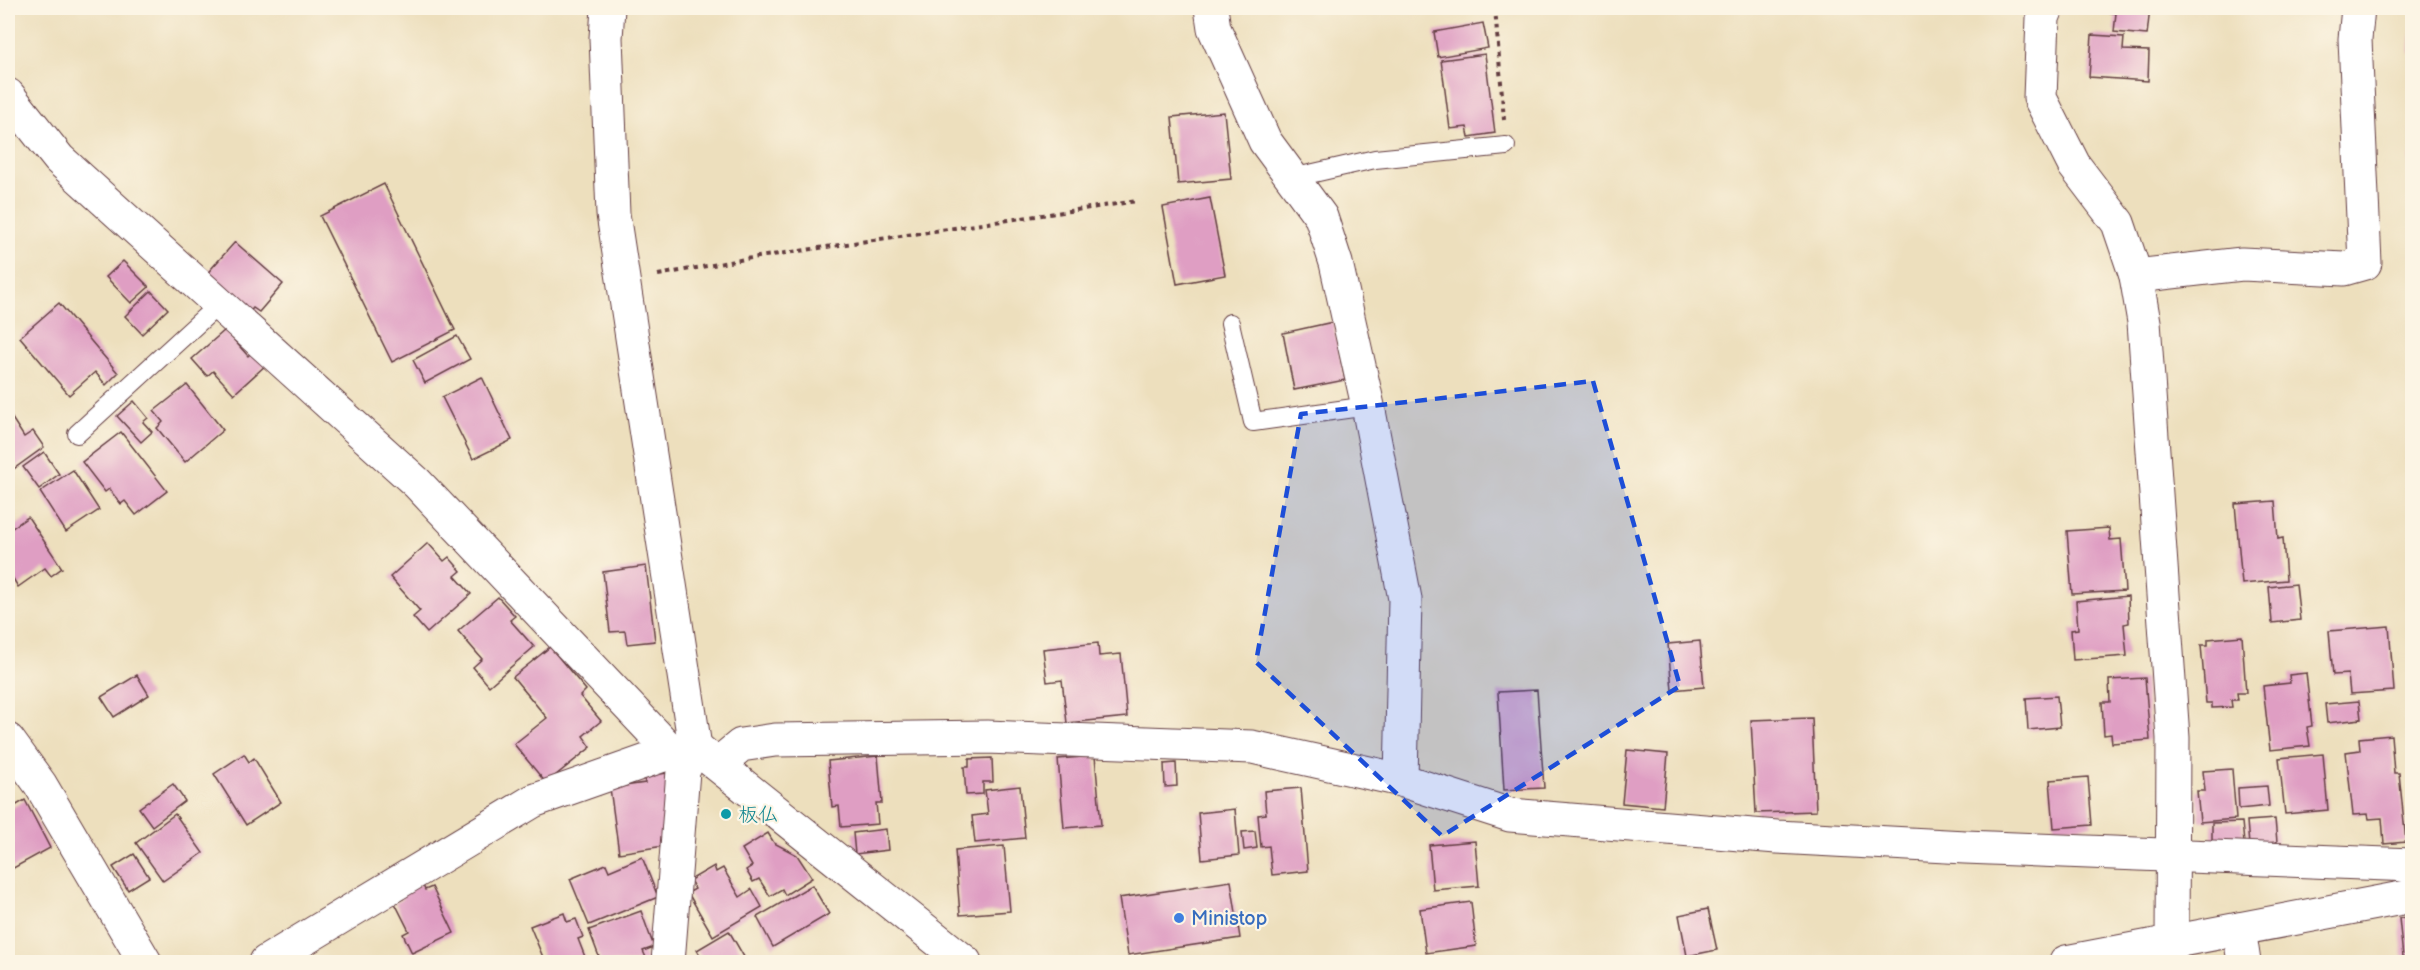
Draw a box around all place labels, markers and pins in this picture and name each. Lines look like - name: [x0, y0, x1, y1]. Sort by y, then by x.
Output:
- place label: 板仏: [738, 803, 778, 827]
- marker: 板仏: [719, 807, 733, 821]
- place label: Ministop: [1191, 907, 1267, 931]
- marker: Ministop: [1172, 911, 1186, 925]

